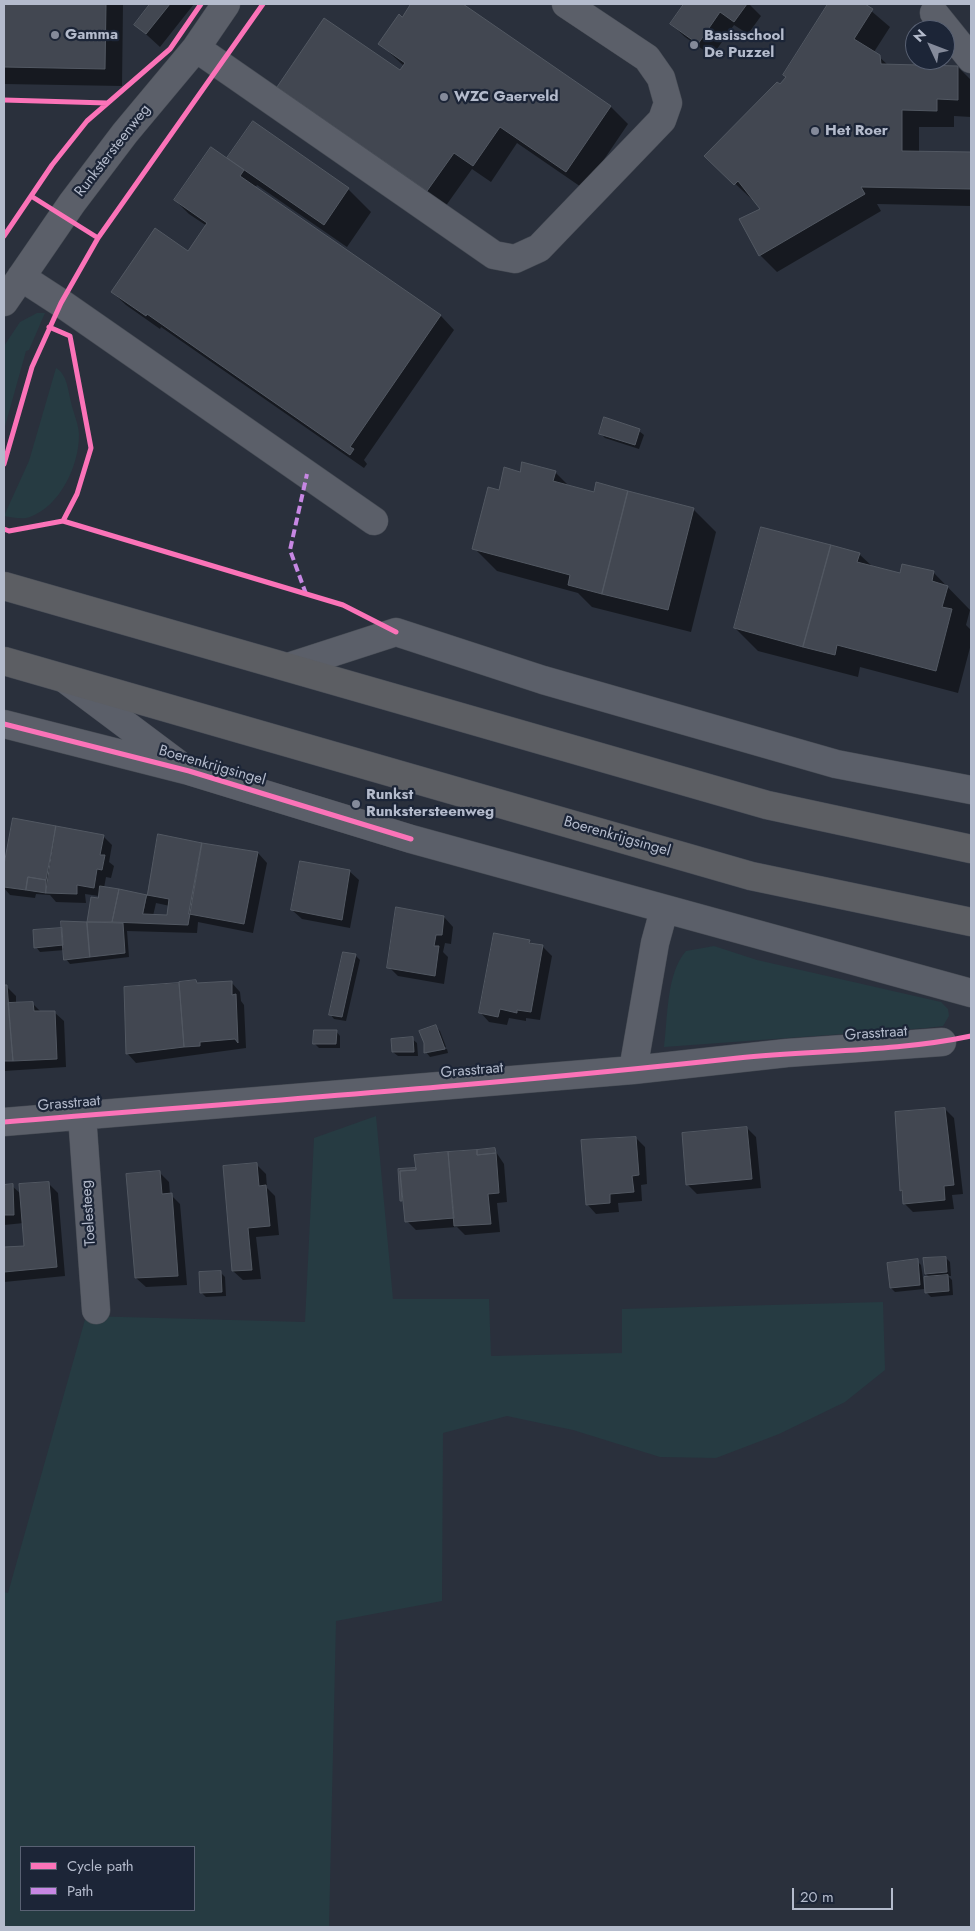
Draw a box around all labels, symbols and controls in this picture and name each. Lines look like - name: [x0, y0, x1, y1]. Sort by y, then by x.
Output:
- north arrow: [905, 20, 955, 70]
- text: N: [909, 25, 931, 46]
- place label: Gamma: [65, 26, 118, 44]
- place label: Basisschool De Puzzel: [704, 27, 784, 62]
- marker: Gamma: [49, 29, 61, 41]
- marker: Basisschool De Puzzel: [688, 39, 700, 51]
- place label: WZC Gaerveld: [454, 88, 559, 106]
- marker: WZC Gaerveld: [438, 91, 450, 103]
- street label: Runkstersteenweg: [71, 101, 155, 201]
- place label: Het Roer: [825, 122, 888, 140]
- marker: Het Roer: [809, 125, 821, 137]
- street label: Boerenkrijgsingel: [157, 742, 267, 790]
- place label: Runkst Runkstersteenweg: [366, 786, 494, 821]
- marker: Runkst Runkstersteenweg: [350, 798, 362, 810]
- street label: Boerenkrijgsingel: [562, 813, 672, 861]
- street label: Grasstraat: [844, 1023, 908, 1045]
- street label: Grasstraat: [440, 1059, 504, 1083]
- street label: Grasstraat: [37, 1092, 101, 1116]
- street label: Toelesteeg: [78, 1179, 100, 1247]
- legend: [20, 1846, 195, 1911]
- text: Cycle path: [67, 1855, 134, 1877]
- scale bar: [795, 1878, 896, 1910]
- text: Path: [67, 1880, 93, 1902]
- text: 20 m: [800, 1886, 834, 1908]

